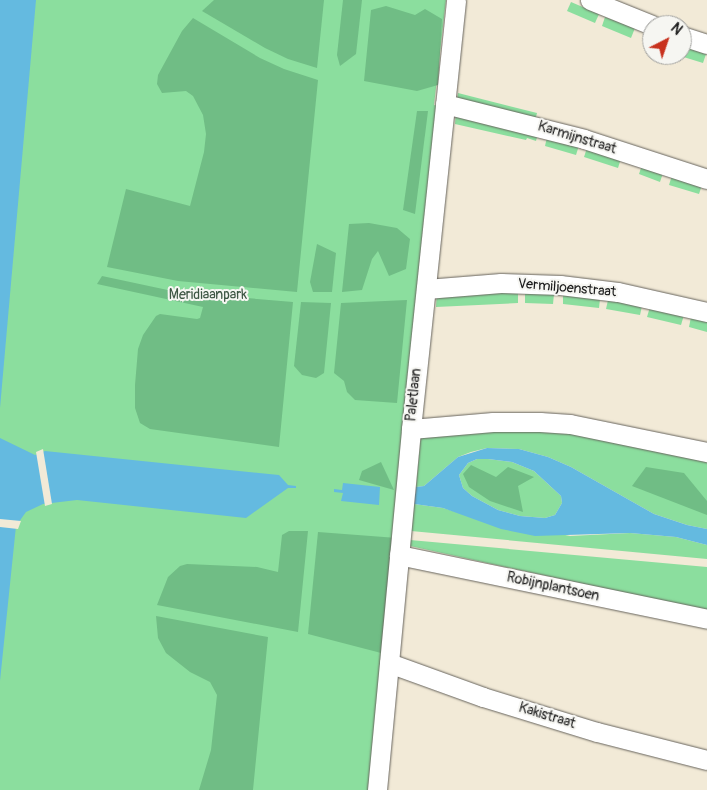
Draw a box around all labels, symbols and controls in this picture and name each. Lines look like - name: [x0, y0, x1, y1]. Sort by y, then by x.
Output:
- north arrow: [642, 15, 692, 65]
- text: N: [667, 20, 686, 39]
- street label: Karmijnstraat: [536, 118, 618, 158]
- street label: Vermiljoenstraat: [517, 275, 617, 301]
- park label: Meridiaanpark: [169, 287, 247, 303]
- street label: Paletlaan: [403, 368, 425, 422]
- street label: Robijnplantsoen: [505, 569, 601, 605]
- street label: Kakistraat: [517, 699, 577, 733]

